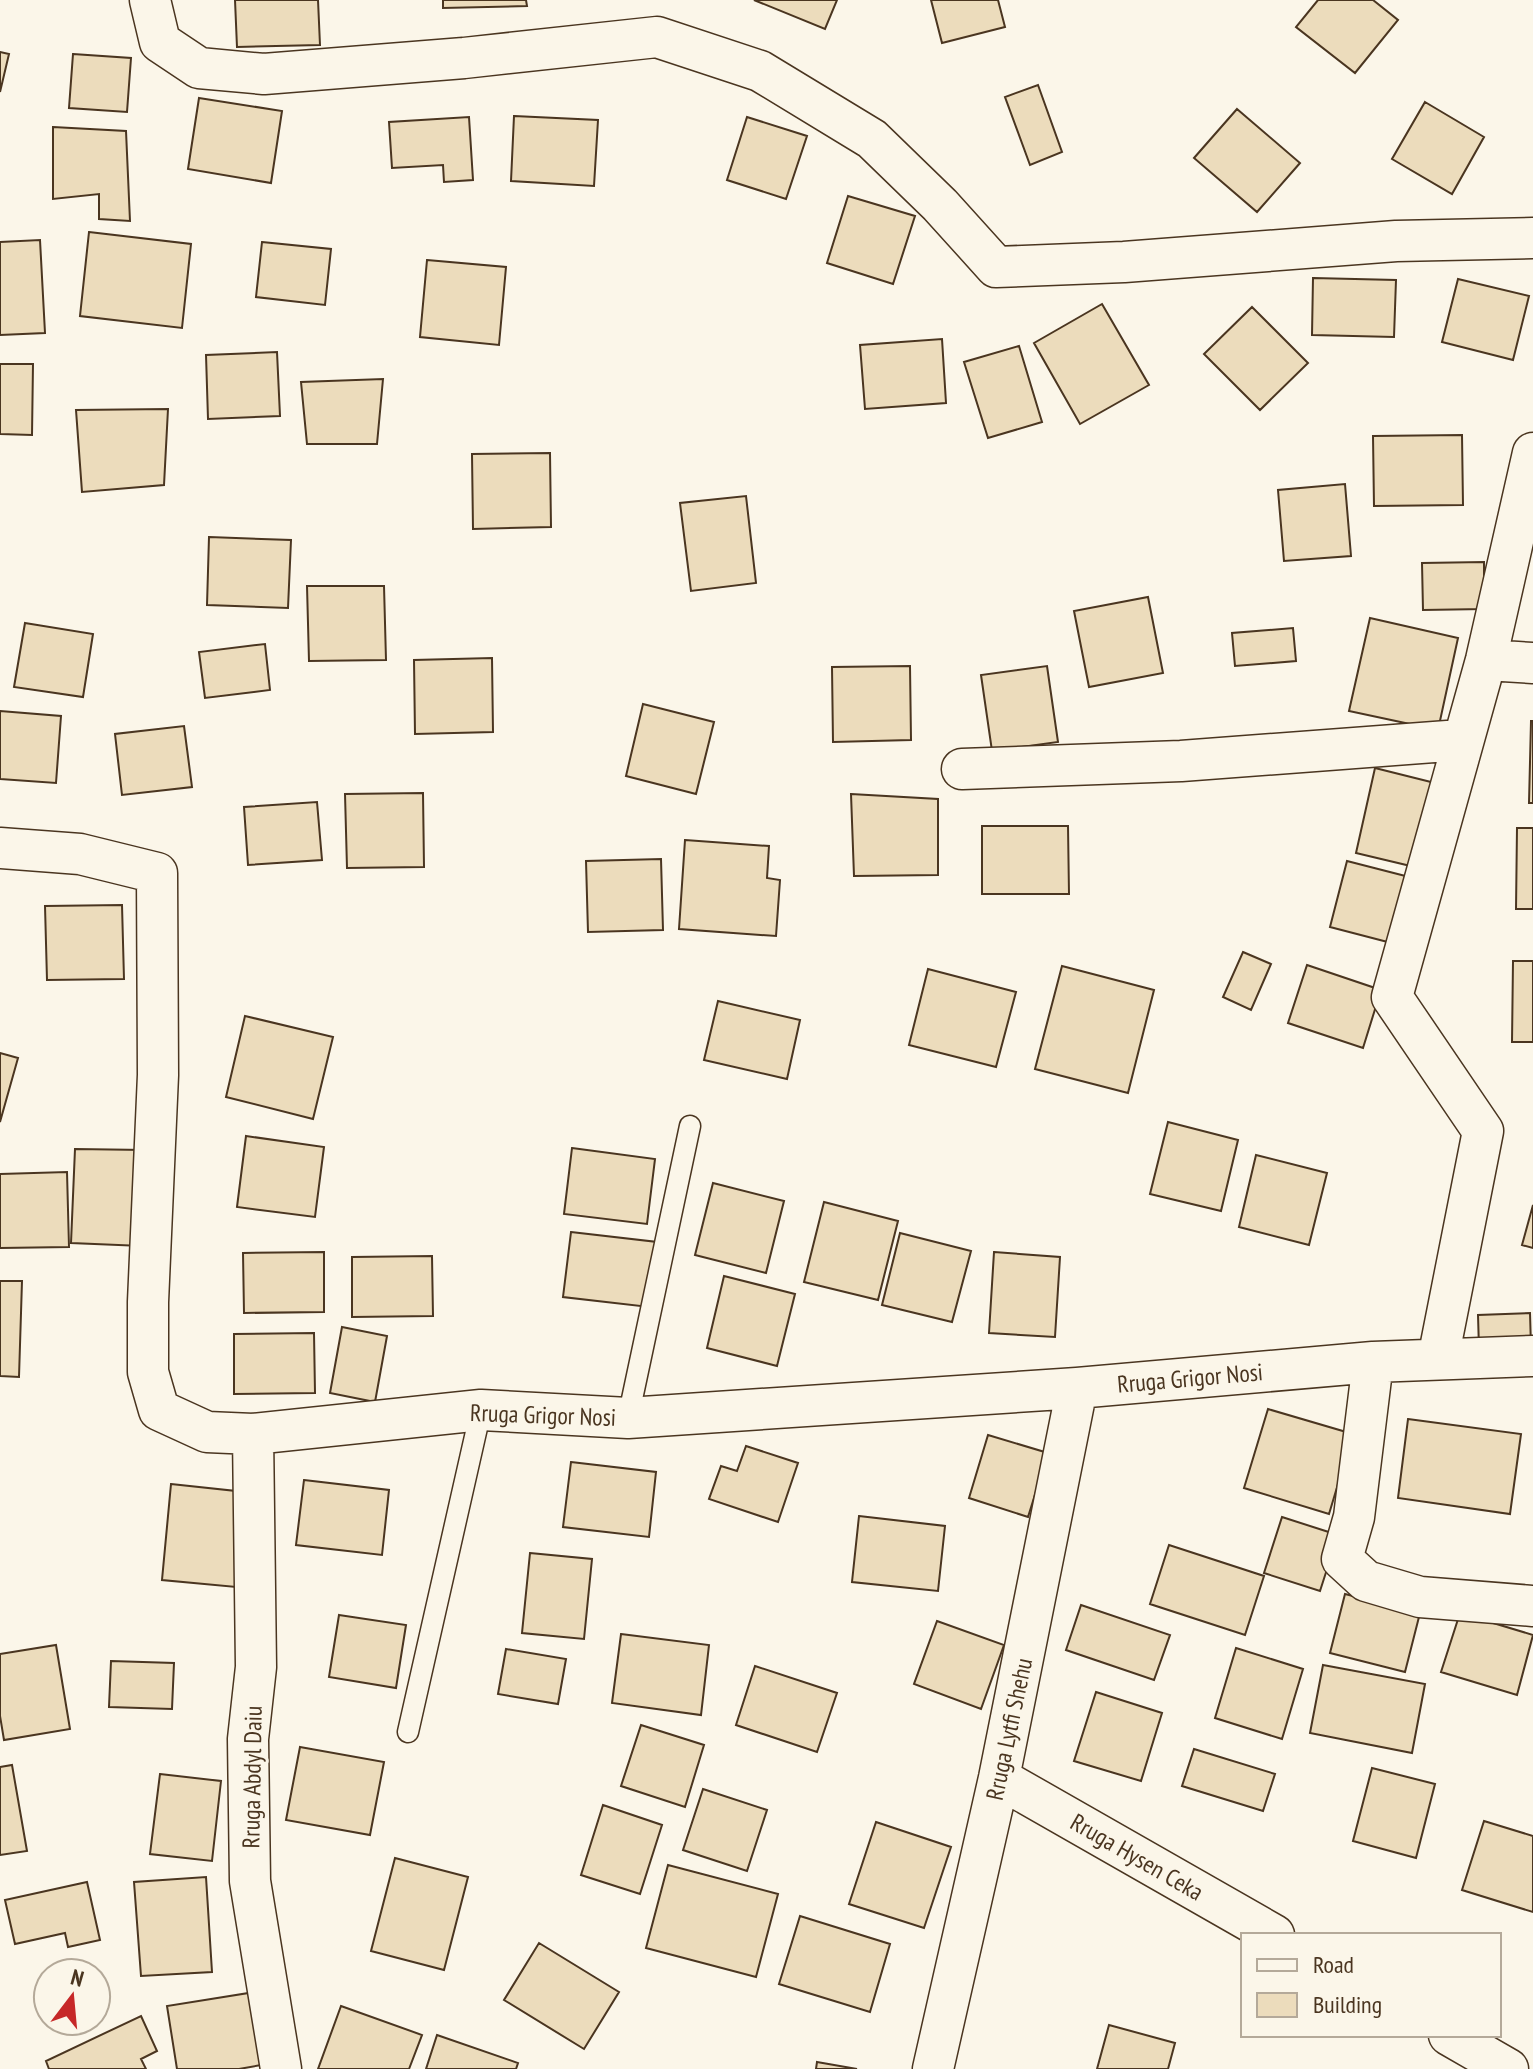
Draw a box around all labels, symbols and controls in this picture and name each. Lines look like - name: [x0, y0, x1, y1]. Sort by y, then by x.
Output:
- street label: Rruga Grigor Nosi: [1116, 1356, 1264, 1400]
- street label: Rruga Grigor Nosi: [469, 1397, 617, 1433]
- street label: Rruga Lytfi Shehu: [979, 1655, 1039, 1803]
- street label: Rruga Abdyl Daiu: [235, 1705, 269, 1849]
- street label: Rruga Hysen Ceka: [1065, 1807, 1209, 1907]
- legend: [1241, 1933, 1501, 2037]
- text: Road: [1313, 1949, 1354, 1980]
- north arrow: [32, 1957, 112, 2037]
- text: N: [68, 1963, 87, 1993]
- text: Building: [1313, 1989, 1382, 2020]

